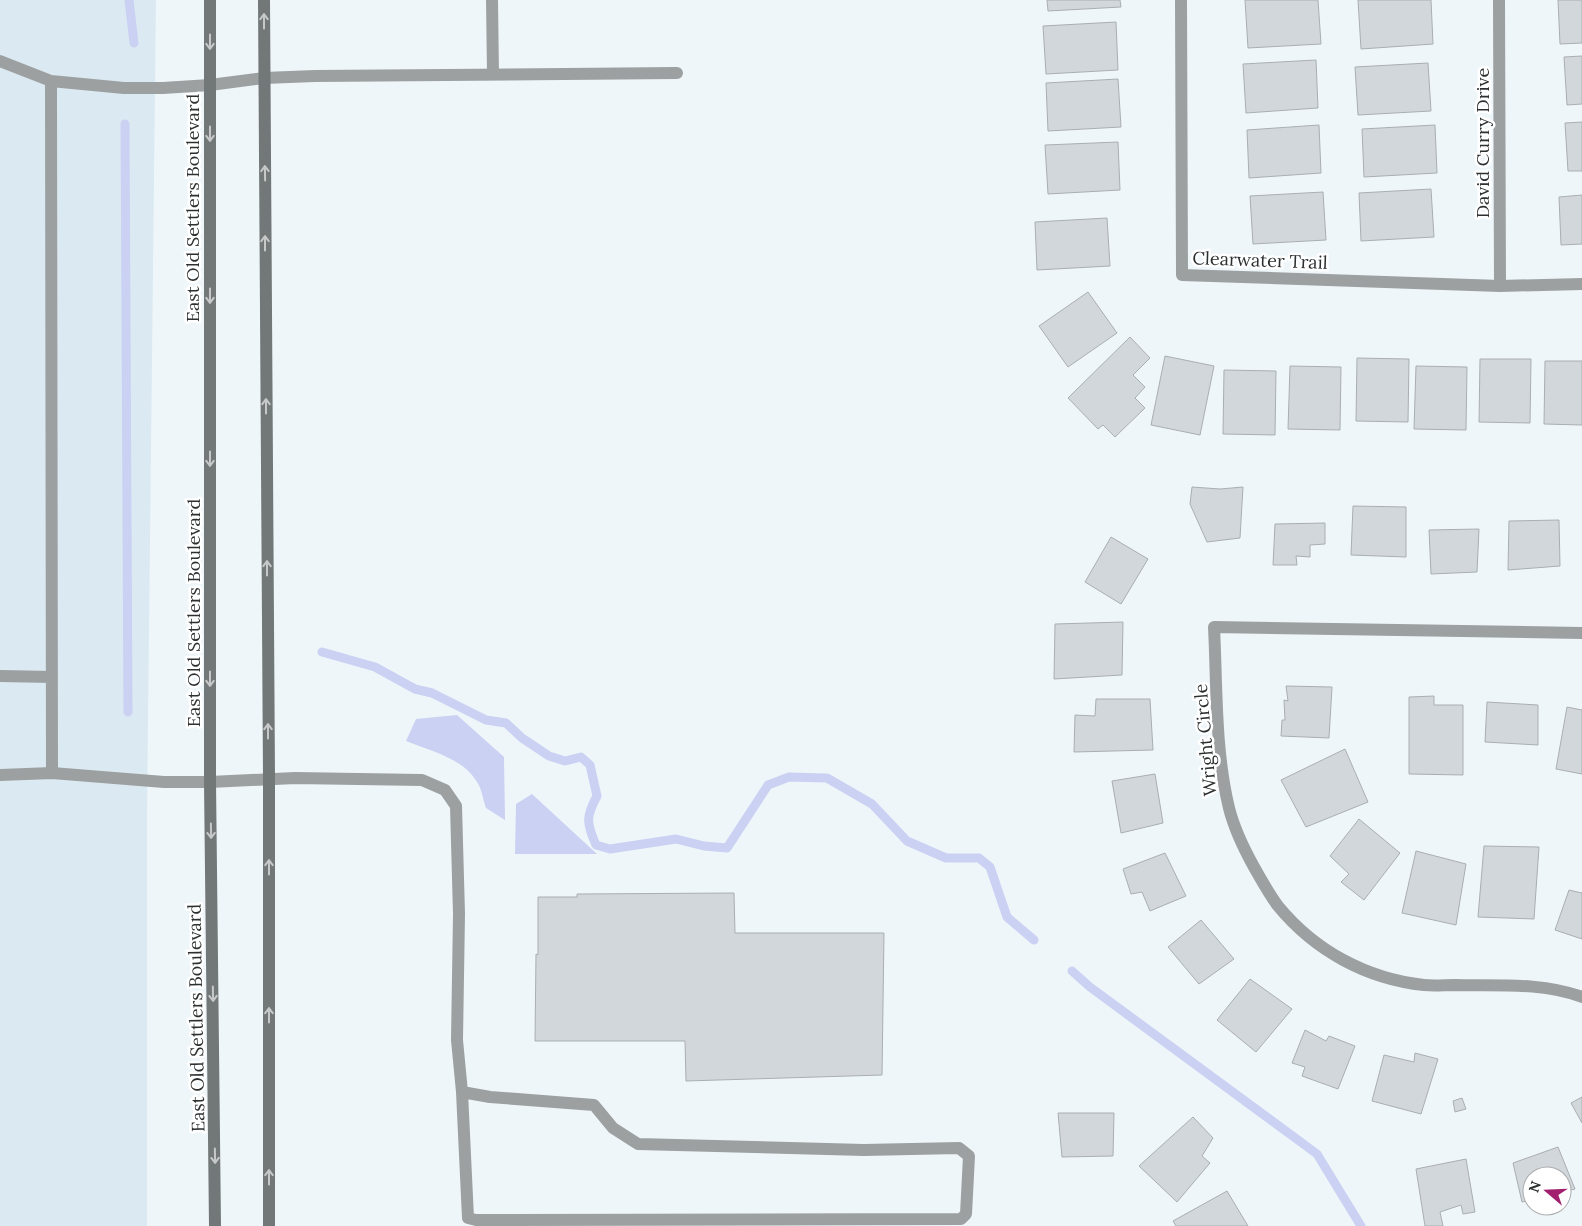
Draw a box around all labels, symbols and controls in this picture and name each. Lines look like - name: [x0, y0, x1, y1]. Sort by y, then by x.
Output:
- one-way arrow: [259, 14, 269, 30]
- one-way arrow: [205, 34, 215, 50]
- street label: David Curry Drive: [1471, 67, 1494, 218]
- street label: East Old Settlers Boulevard: [181, 94, 204, 322]
- one-way arrow: [205, 125, 215, 141]
- one-way arrow: [260, 165, 270, 182]
- one-way arrow: [260, 235, 270, 252]
- street label: Clearwater Trail: [1192, 246, 1328, 274]
- one-way arrow: [205, 288, 215, 304]
- one-way arrow: [261, 398, 271, 414]
- one-way arrow: [205, 450, 215, 466]
- street label: East Old Settlers Boulevard: [182, 499, 205, 727]
- one-way arrow: [262, 560, 272, 576]
- one-way arrow: [205, 671, 215, 687]
- street label: Wright Circle: [1189, 683, 1221, 797]
- one-way arrow: [263, 723, 273, 739]
- one-way arrow: [206, 822, 216, 839]
- one-way arrow: [264, 859, 274, 876]
- street label: East Old Settlers Boulevard: [183, 903, 209, 1132]
- one-way arrow: [208, 985, 218, 1001]
- one-way arrow: [264, 1007, 274, 1024]
- one-way arrow: [210, 1148, 220, 1164]
- north arrow: [1522, 1166, 1572, 1216]
- one-way arrow: [264, 1170, 274, 1186]
- text: N: [1524, 1179, 1545, 1195]

